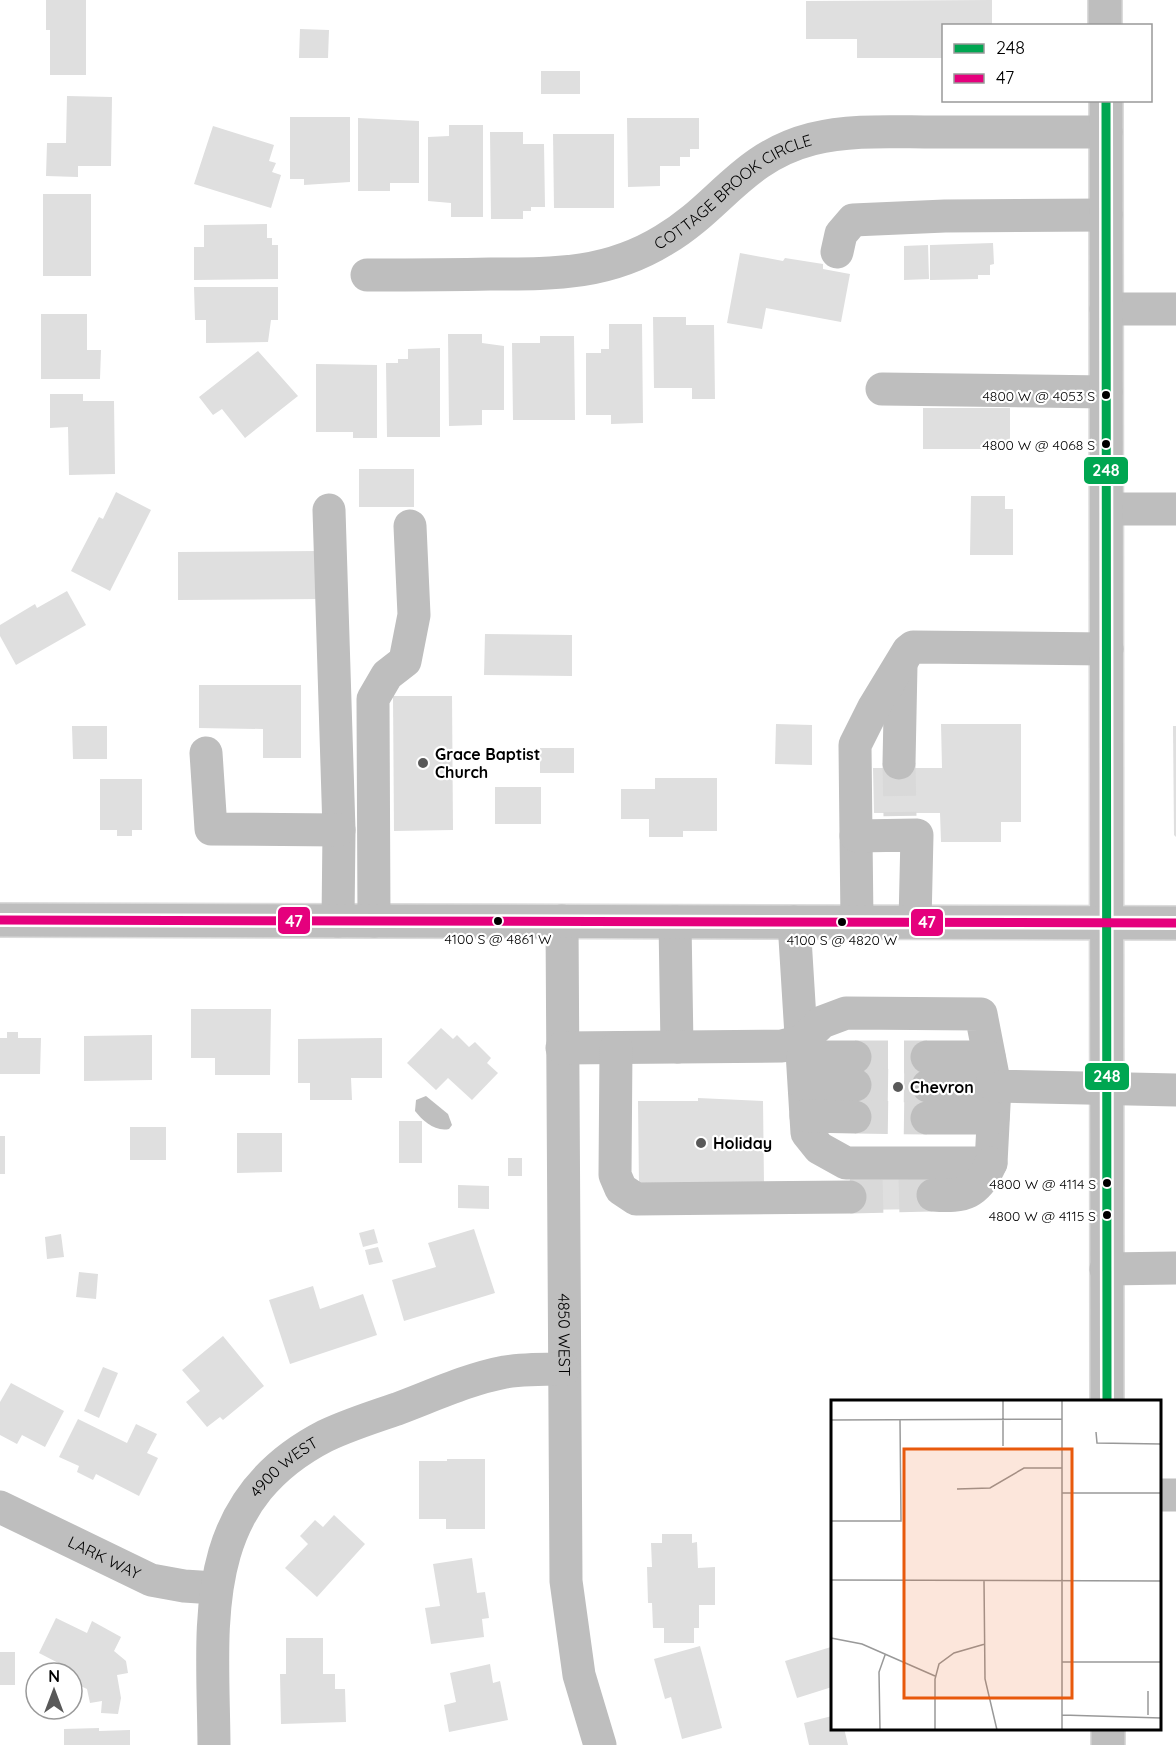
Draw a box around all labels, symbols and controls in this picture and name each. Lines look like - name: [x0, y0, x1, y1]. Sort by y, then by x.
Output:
- legend: [942, 24, 1152, 102]
- text: 248: [996, 36, 1025, 59]
- text: 47: [996, 66, 1014, 89]
- street label: COTTAGE BROOK CIRCLE: [650, 130, 814, 254]
- place label: 4800 W @ 4053 S: [982, 387, 1095, 405]
- marker: 4800 W @ 4053 S: [1100, 389, 1112, 401]
- place label: 4800 W @ 4068 S: [982, 436, 1095, 454]
- marker: 4800 W @ 4068 S: [1100, 438, 1112, 450]
- line badge: 248: [1083, 456, 1129, 485]
- text: 248: [1092, 460, 1120, 480]
- place label: Grace Baptist Church: [435, 744, 540, 782]
- marker: Grace Baptist Church: [416, 756, 430, 770]
- line badge: 47: [277, 906, 311, 935]
- line badge: 47: [910, 908, 944, 937]
- text: 47: [285, 911, 303, 931]
- text: 47: [918, 912, 936, 932]
- marker: 4100 S @ 4861 W: [492, 915, 504, 927]
- marker: 4100 S @ 4820 W: [836, 916, 848, 928]
- place label: 4100 S @ 4861 W: [445, 930, 552, 948]
- place label: 4100 S @ 4820 W: [787, 931, 898, 949]
- line badge: 248: [1084, 1062, 1130, 1091]
- text: 248: [1093, 1066, 1121, 1086]
- place label: Chevron: [910, 1077, 974, 1097]
- marker: Chevron: [891, 1080, 905, 1094]
- place label: Holiday: [713, 1133, 772, 1153]
- marker: Holiday: [694, 1136, 708, 1150]
- place label: 4800 W @ 4114 S: [989, 1175, 1096, 1193]
- marker: 4800 W @ 4114 S: [1101, 1177, 1113, 1189]
- place label: 4800 W @ 4115 S: [989, 1207, 1096, 1225]
- marker: 4800 W @ 4115 S: [1101, 1209, 1113, 1221]
- street label: 4850 WEST: [554, 1293, 575, 1377]
- inset map: [831, 1400, 1161, 1730]
- street label: 4900 WEST: [245, 1432, 322, 1501]
- street label: LARK WAY: [65, 1531, 144, 1584]
- north arrow: [24, 1661, 84, 1721]
- text: N: [48, 1666, 60, 1686]

